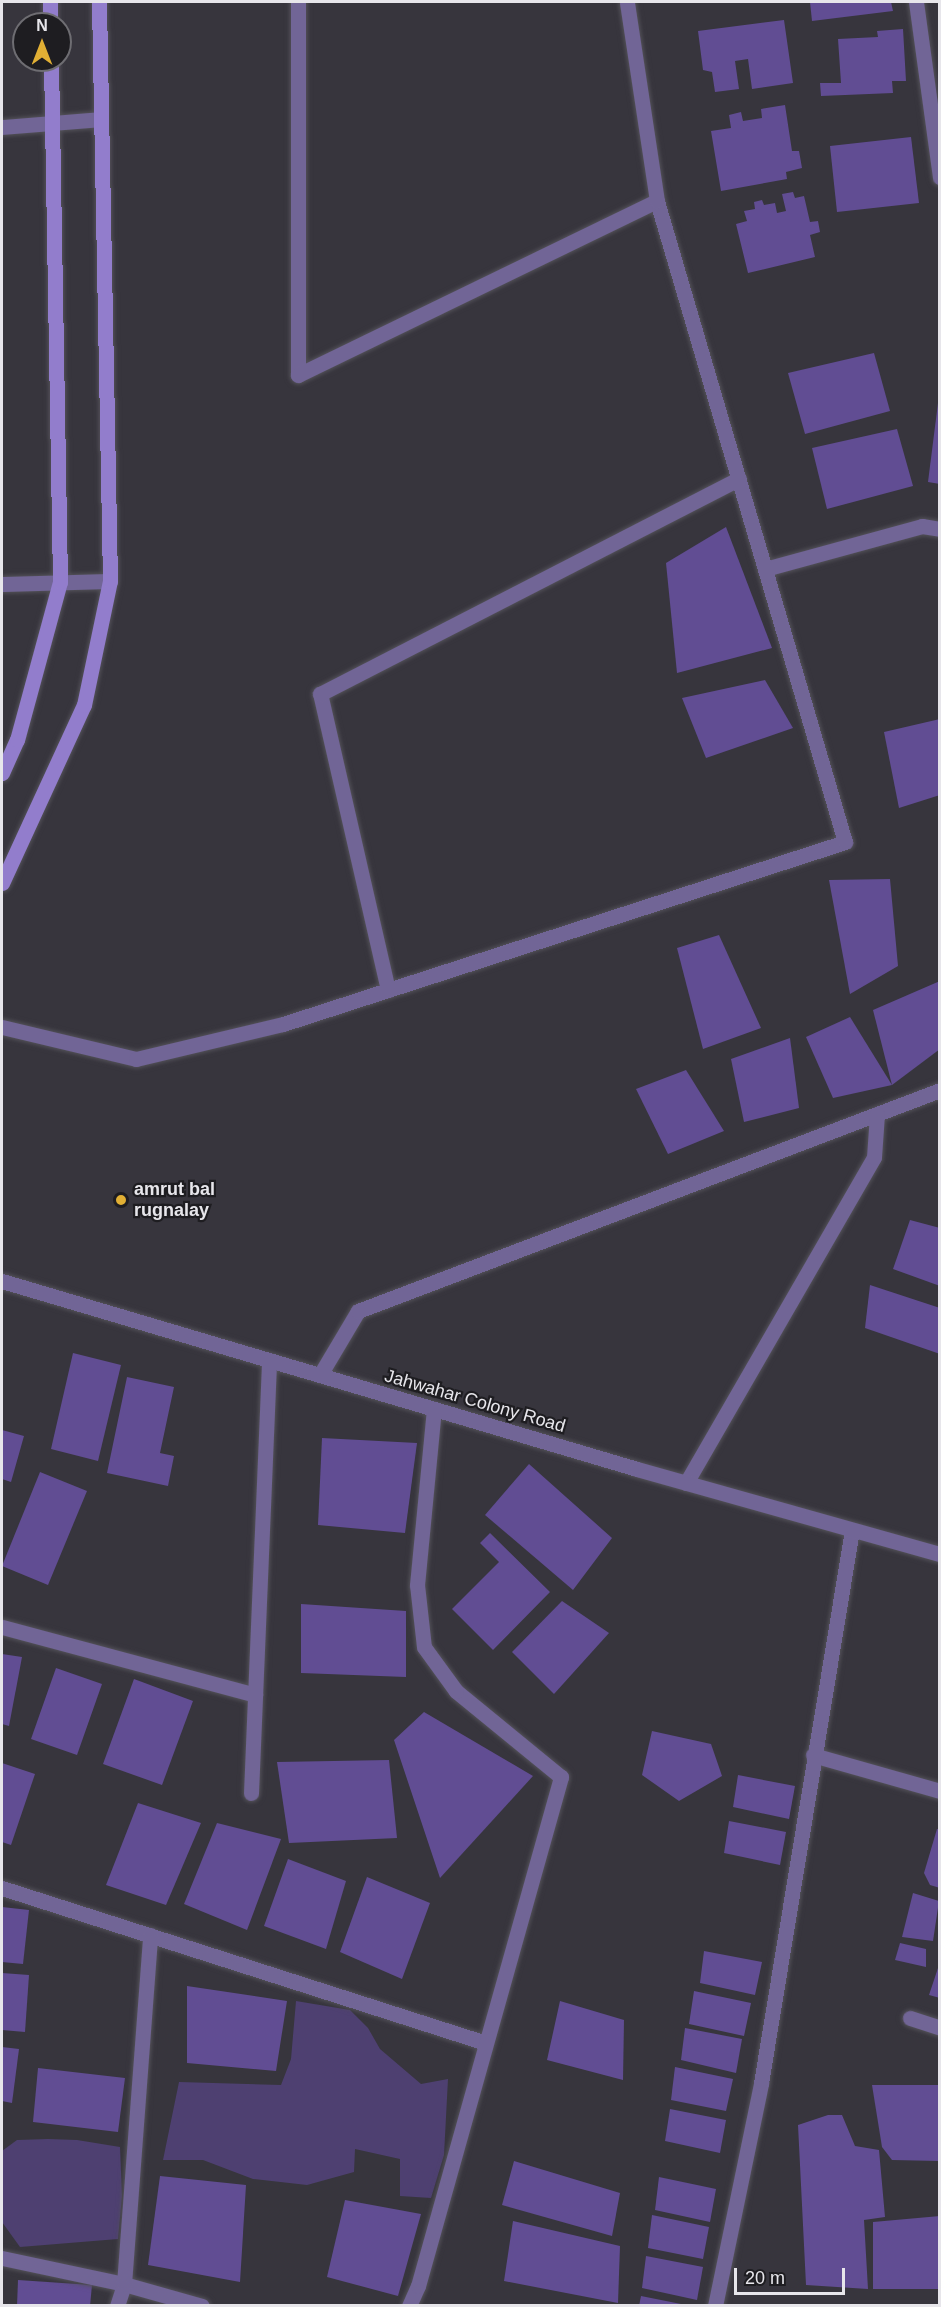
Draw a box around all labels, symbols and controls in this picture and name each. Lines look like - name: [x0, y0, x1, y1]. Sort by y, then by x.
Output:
- north arrow: [12, 12, 72, 72]
- text: N: [36, 17, 48, 34]
- place label: amrut bal rugnalay: [134, 1179, 215, 1222]
- marker: amrut bal rugnalay: [112, 1191, 130, 1209]
- street label: Jahwahar Colony Road: [382, 1365, 568, 1437]
- scale bar: [737, 2256, 848, 2294]
- text: 20 m: [745, 2268, 785, 2288]

